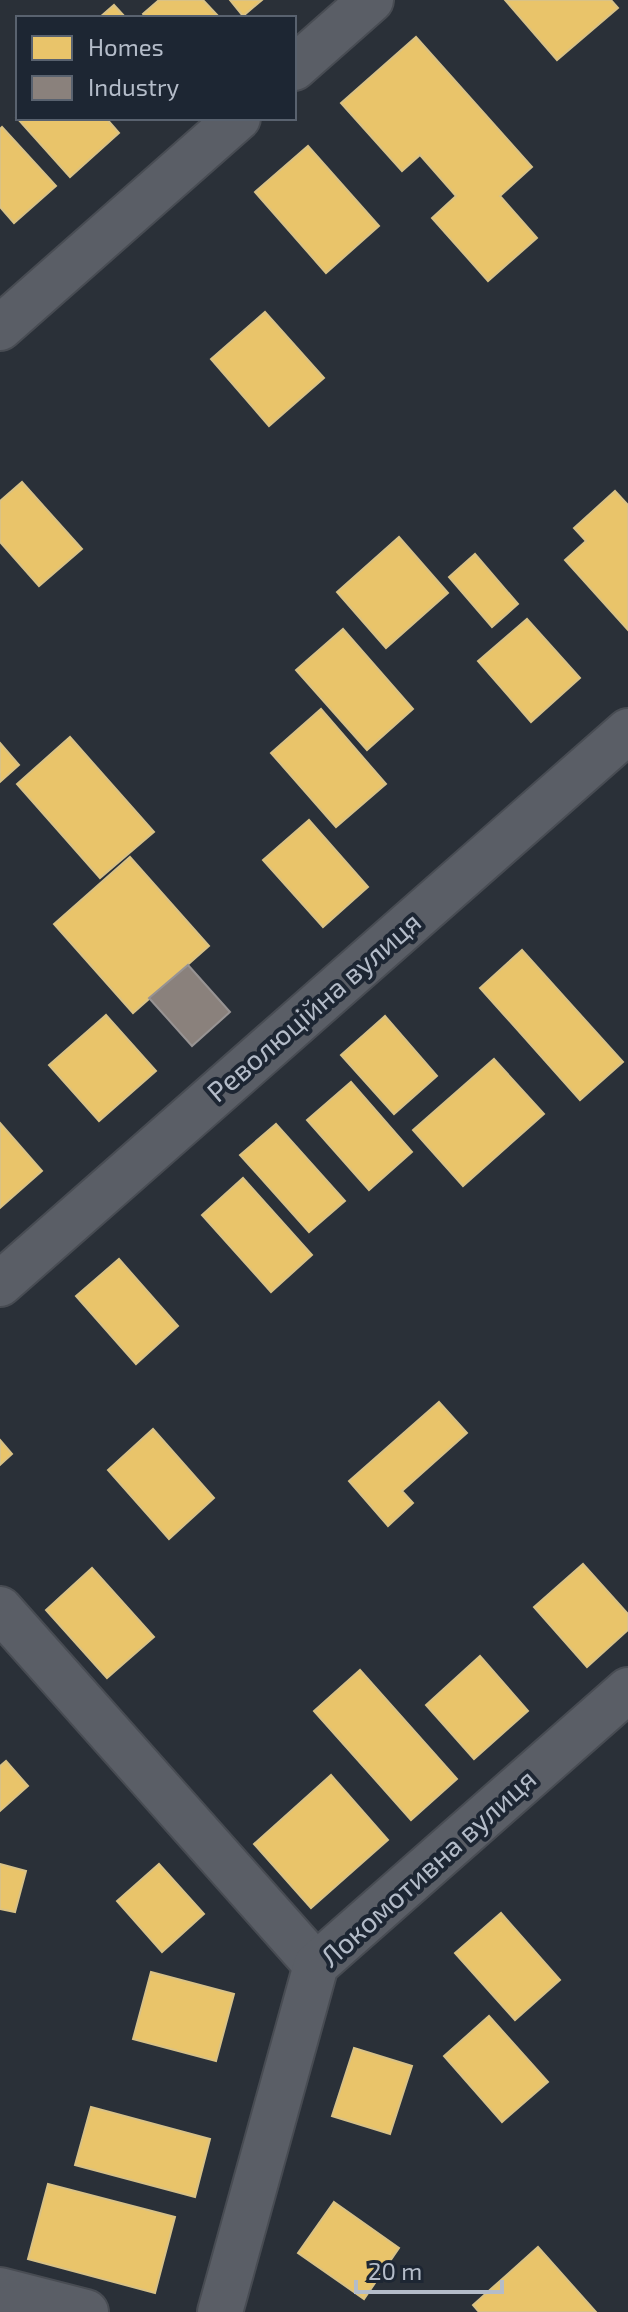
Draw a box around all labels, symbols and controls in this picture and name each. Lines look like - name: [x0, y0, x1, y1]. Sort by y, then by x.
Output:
- legend: [16, 16, 296, 120]
- text: Homes: [88, 32, 164, 61]
- text: Industry: [88, 72, 180, 101]
- street label: Революційна вулиця: [199, 904, 427, 1108]
- street label: Локомотивна вулиця: [312, 1761, 542, 1973]
- scale bar: [356, 2244, 502, 2294]
- text: 20 m: [368, 2256, 422, 2285]

